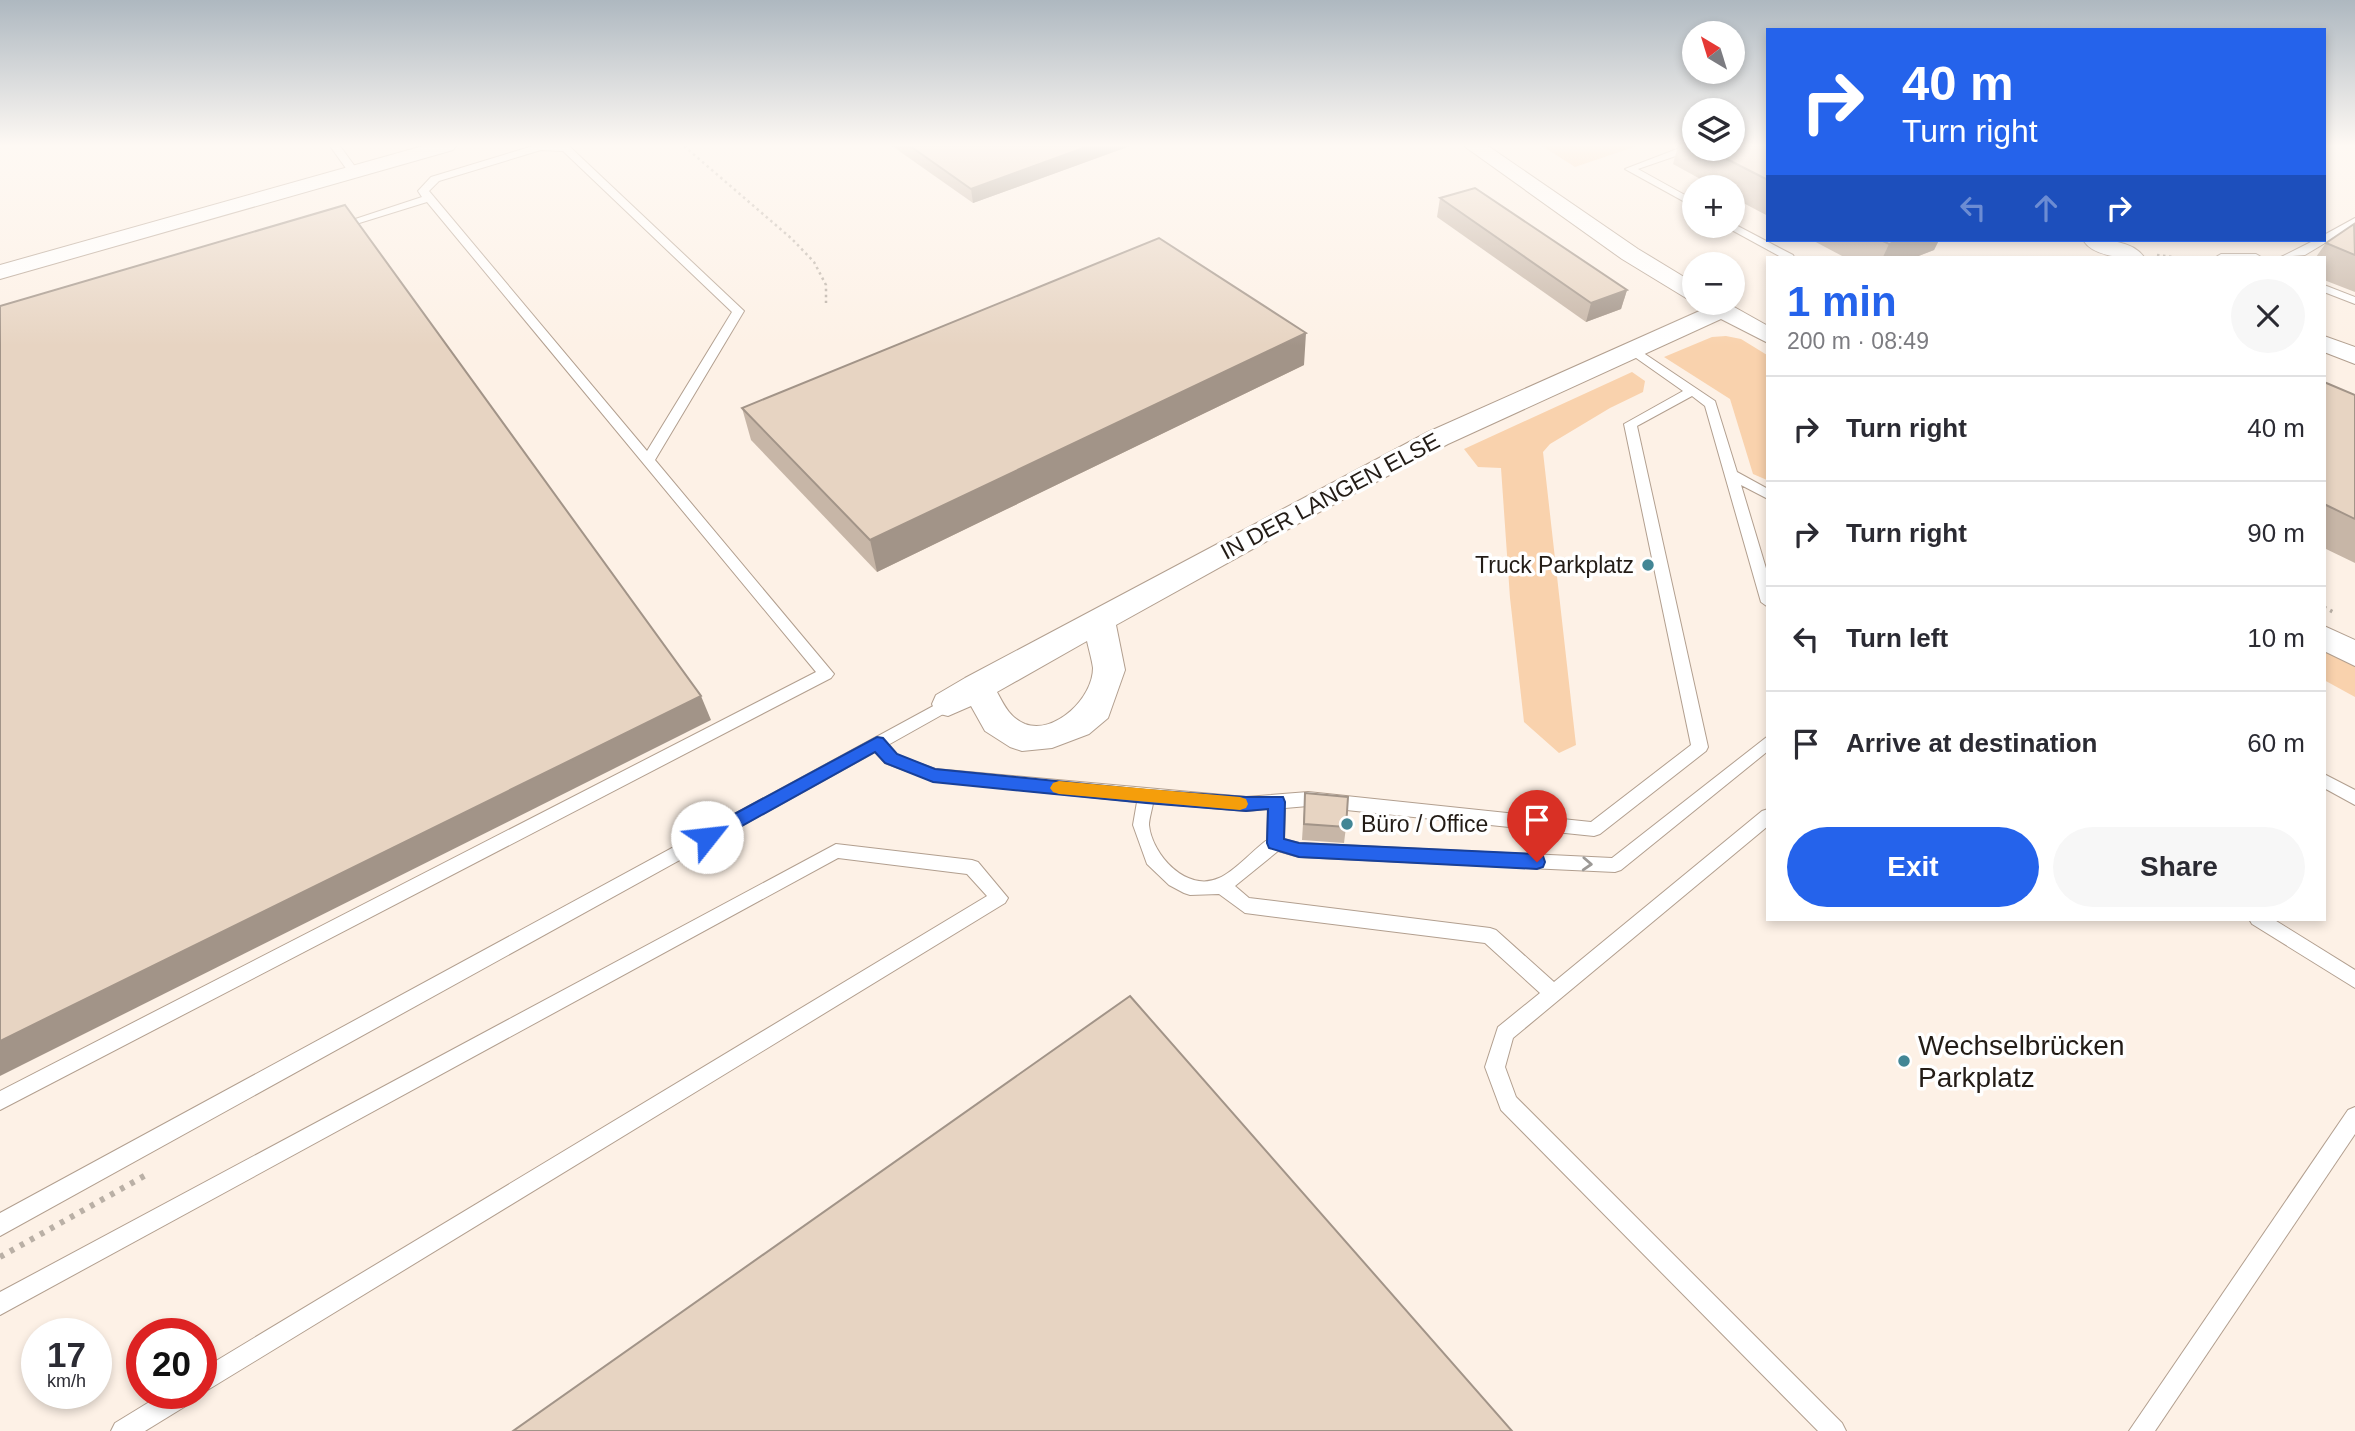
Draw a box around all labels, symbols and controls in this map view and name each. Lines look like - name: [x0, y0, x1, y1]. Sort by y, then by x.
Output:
- north arrow: [1682, 21, 1745, 84]
- map controls: [1682, 21, 1745, 315]
- icon: right: [1787, 56, 1878, 147]
- text: 40 m: [1902, 56, 2014, 110]
- button: layers: [1682, 98, 1745, 161]
- text: Turn right: [1902, 113, 2038, 149]
- button: +: [1682, 175, 1745, 238]
- icon: left: [1954, 189, 1992, 227]
- icon: ahead: [2027, 189, 2065, 227]
- icon: right: [2100, 189, 2138, 227]
- button: −: [1682, 252, 1745, 315]
- text: 1 min: [1787, 278, 1897, 325]
- button: close: [2231, 279, 2305, 353]
- text: 200 m · 08:49: [1787, 328, 1929, 354]
- icon: right: [1787, 410, 1825, 448]
- text: Turn right: [1846, 413, 1967, 443]
- text: 40 m: [2247, 413, 2305, 443]
- street label: IN DER LANGEN ELSE: [1216, 427, 1444, 565]
- icon: right: [1787, 515, 1825, 553]
- text: Turn right: [1846, 518, 1967, 548]
- text: 90 m: [2247, 518, 2305, 548]
- place label: Truck Parkplatz: [1475, 552, 1634, 578]
- marker: Truck Parkplatz: [1640, 557, 1656, 573]
- icon: left: [1787, 620, 1825, 658]
- text: Turn left: [1846, 623, 1948, 653]
- text: 10 m: [2247, 623, 2305, 653]
- icon: arrive: [1787, 725, 1825, 763]
- text: Arrive at destination: [1846, 728, 2097, 758]
- text: 60 m: [2247, 728, 2305, 758]
- pin: [1507, 790, 1567, 862]
- position arrow: [670, 800, 744, 874]
- icon: arrive: [1518, 801, 1556, 839]
- place label: Büro / Office: [1361, 811, 1488, 837]
- marker: Büro / Office: [1339, 816, 1355, 832]
- button: Exit: [1787, 827, 2039, 907]
- button: Share: [2053, 827, 2305, 907]
- one-way arrow: [1582, 856, 1593, 871]
- place label: Wechselbrücken Parkplatz: [1918, 1030, 2124, 1093]
- marker: Wechselbrücken Parkplatz: [1896, 1053, 1912, 1069]
- speed limit sign: 20: [126, 1318, 217, 1409]
- text: 17: [47, 1335, 86, 1374]
- text: km/h: [47, 1371, 86, 1391]

